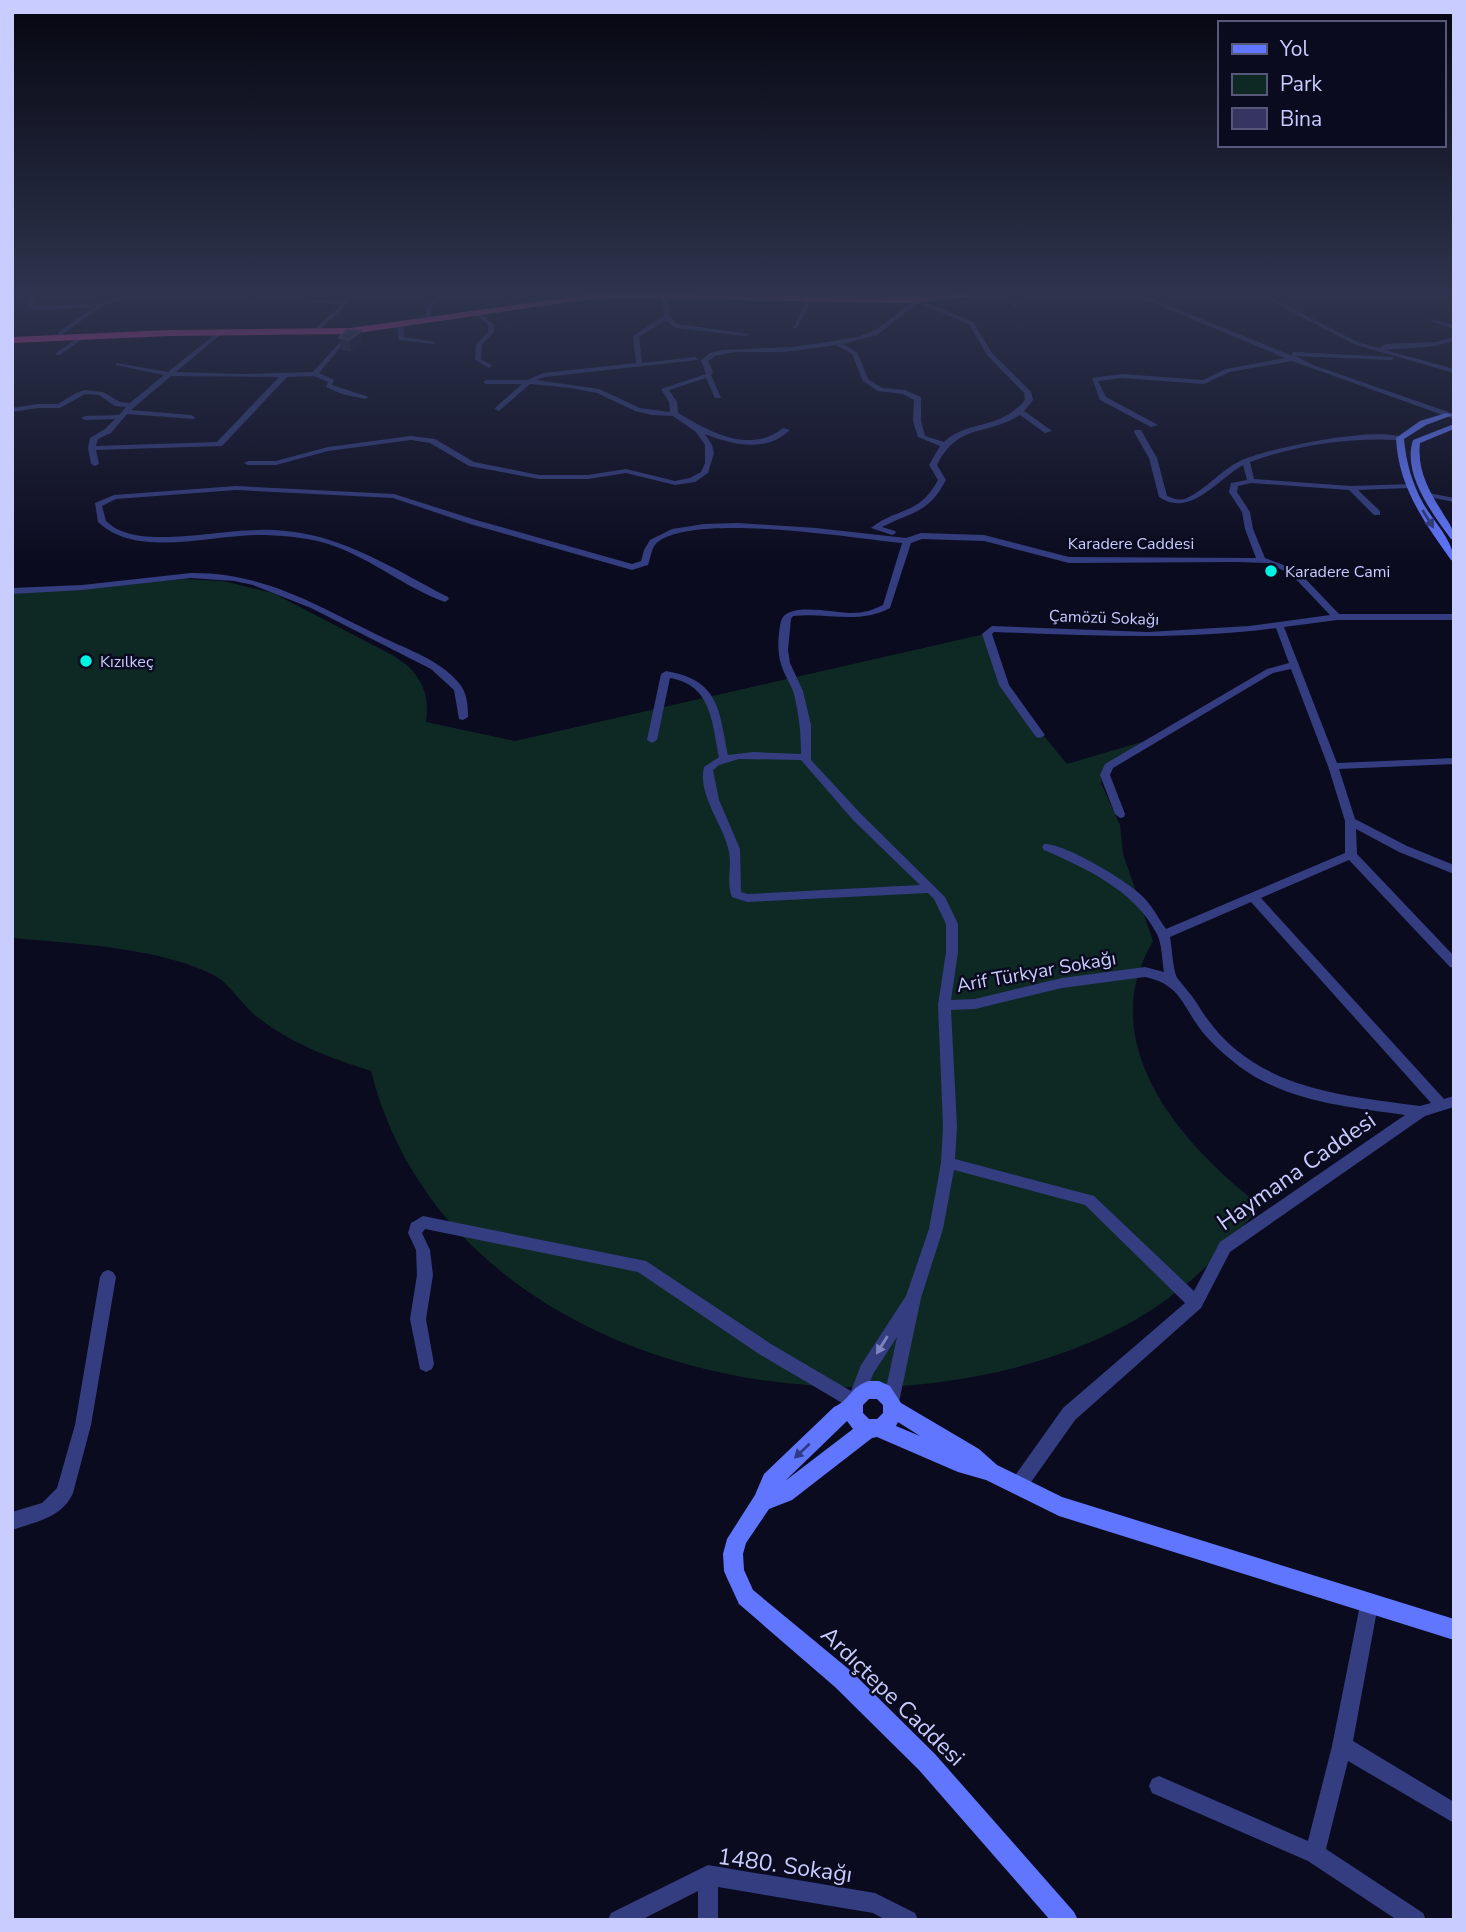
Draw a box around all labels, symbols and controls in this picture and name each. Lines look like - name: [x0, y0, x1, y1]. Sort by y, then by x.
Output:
- legend: [1218, 21, 1445, 147]
- text: Yol: [1279, 35, 1310, 63]
- text: Park: [1280, 70, 1322, 98]
- text: Bina: [1280, 105, 1322, 133]
- one-way arrow: [1421, 509, 1434, 528]
- street label: Karadere Caddesi: [1068, 533, 1194, 555]
- place label: Karadere Cami: [1285, 561, 1390, 583]
- marker: Karadere Cami: [1263, 563, 1279, 579]
- street label: Çamözü Sokağı: [1049, 605, 1159, 631]
- place label: Kızılkeç: [100, 651, 154, 673]
- marker: Kızılkeç: [78, 653, 94, 669]
- street label: Arif Türkyar Sokağı: [954, 945, 1118, 999]
- street label: Haymana Caddesi: [1211, 1105, 1382, 1238]
- one-way arrow: [876, 1336, 889, 1355]
- one-way arrow: [793, 1443, 811, 1459]
- street label: Ardıçtepe Caddesi: [814, 1620, 971, 1773]
- street label: 1480. Sokağı: [716, 1841, 854, 1890]

